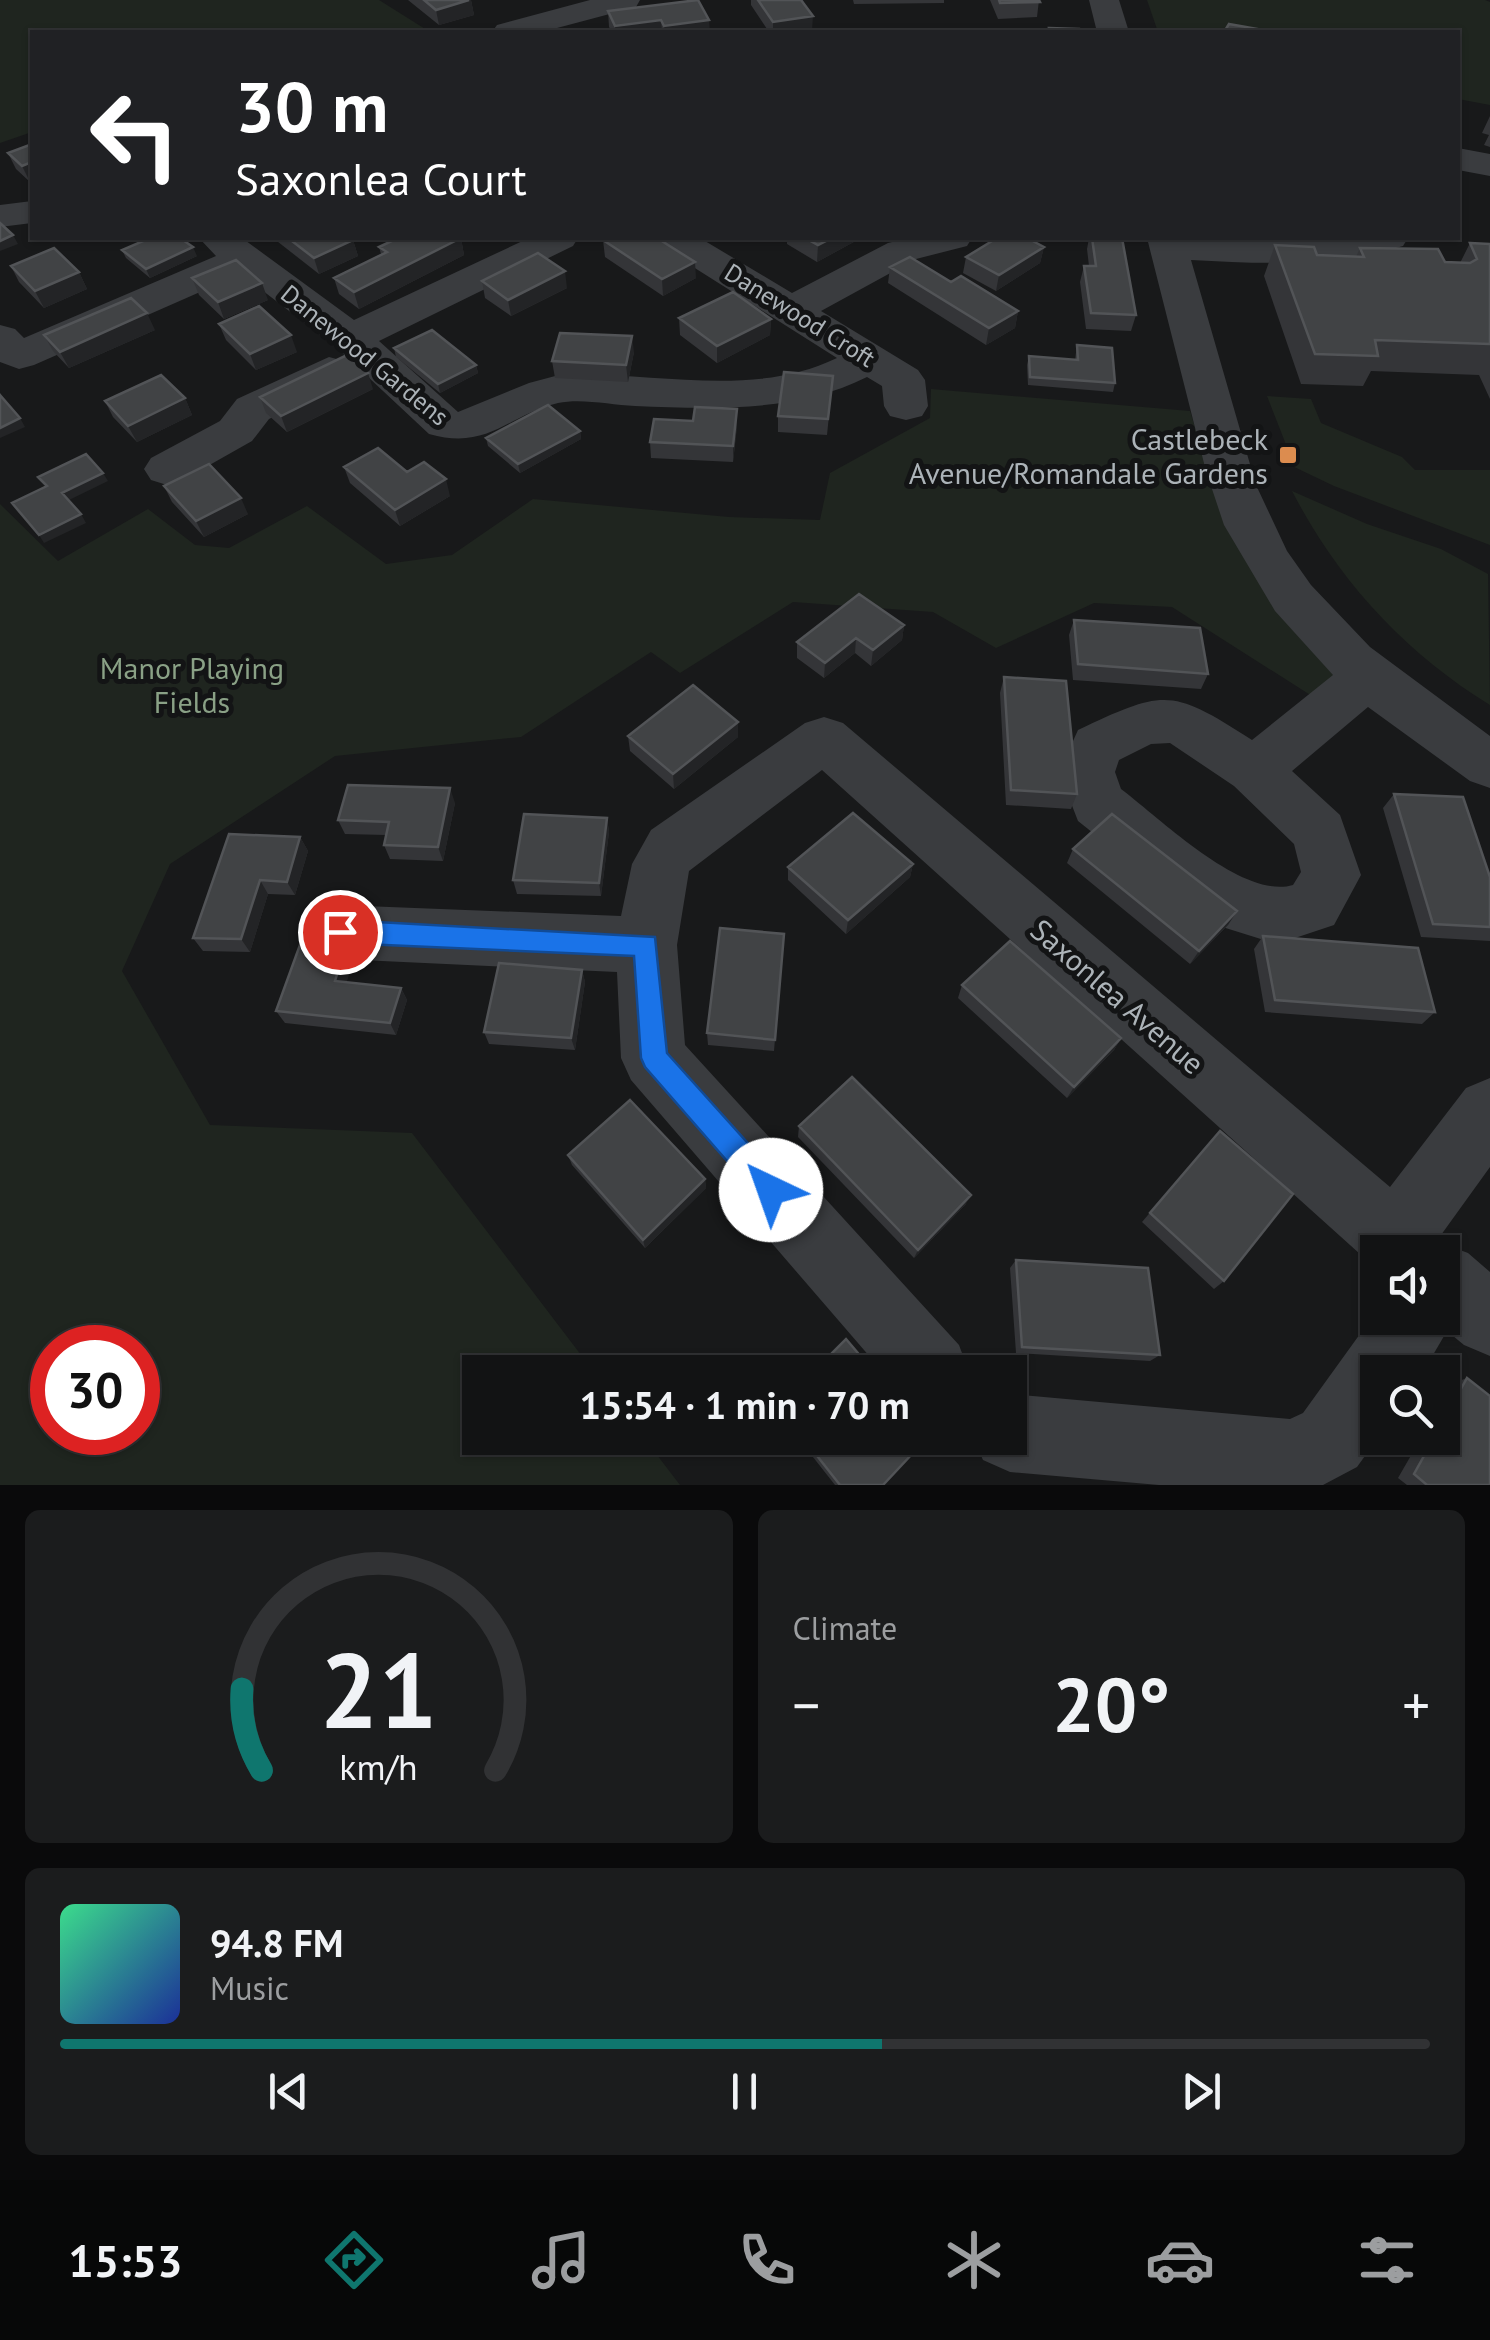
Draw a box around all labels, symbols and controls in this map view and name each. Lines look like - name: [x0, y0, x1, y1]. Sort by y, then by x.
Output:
- text: 30 m: [235, 61, 388, 151]
- icon: left: [70, 70, 200, 200]
- text: Saxonlea Court: [235, 149, 527, 207]
- street label: Danewood Croft: [719, 256, 882, 374]
- street label: Danewood Gardens: [275, 278, 455, 432]
- place label: Castlebeck Avenue/Romandale Gardens: [909, 419, 1269, 492]
- marker: Castlebeck Avenue/Romandale Gardens: [1277, 444, 1299, 466]
- park label: Manor Playing Fields: [100, 648, 284, 721]
- pin: [298, 890, 383, 975]
- icon: arrive: [313, 905, 368, 960]
- street label: Saxonlea Avenue: [1023, 910, 1213, 1082]
- position arrow: [719, 1138, 823, 1242]
- map controls: [1360, 1235, 1460, 1455]
- button: sound: [1360, 1235, 1460, 1335]
- speed limit sign: 30: [30, 1325, 160, 1455]
- button: search: [1360, 1355, 1460, 1455]
- text: 15:54 · 1 min · 70 m: [579, 1380, 910, 1429]
- text: Climate: [793, 1607, 897, 1649]
- text: 21: [320, 1622, 438, 1757]
- text: 20°: [1052, 1656, 1170, 1753]
- text: −: [793, 1669, 820, 1740]
- text: +: [1402, 1669, 1430, 1740]
- text: km/h: [340, 1744, 418, 1790]
- text: 94.8 FM: [210, 1918, 343, 1967]
- text: Music: [210, 1967, 289, 2009]
- icon: previous: [261, 2064, 316, 2119]
- icon: pause: [717, 2064, 772, 2119]
- icon: next: [1174, 2064, 1229, 2119]
- icon: directions: [319, 2225, 389, 2295]
- icon: music: [526, 2225, 596, 2295]
- icon: phone: [732, 2225, 802, 2295]
- icon: climate: [939, 2225, 1009, 2295]
- icon: car: [1145, 2225, 1215, 2295]
- icon: filters: [1352, 2225, 1422, 2295]
- text: 15:53: [68, 2231, 182, 2289]

